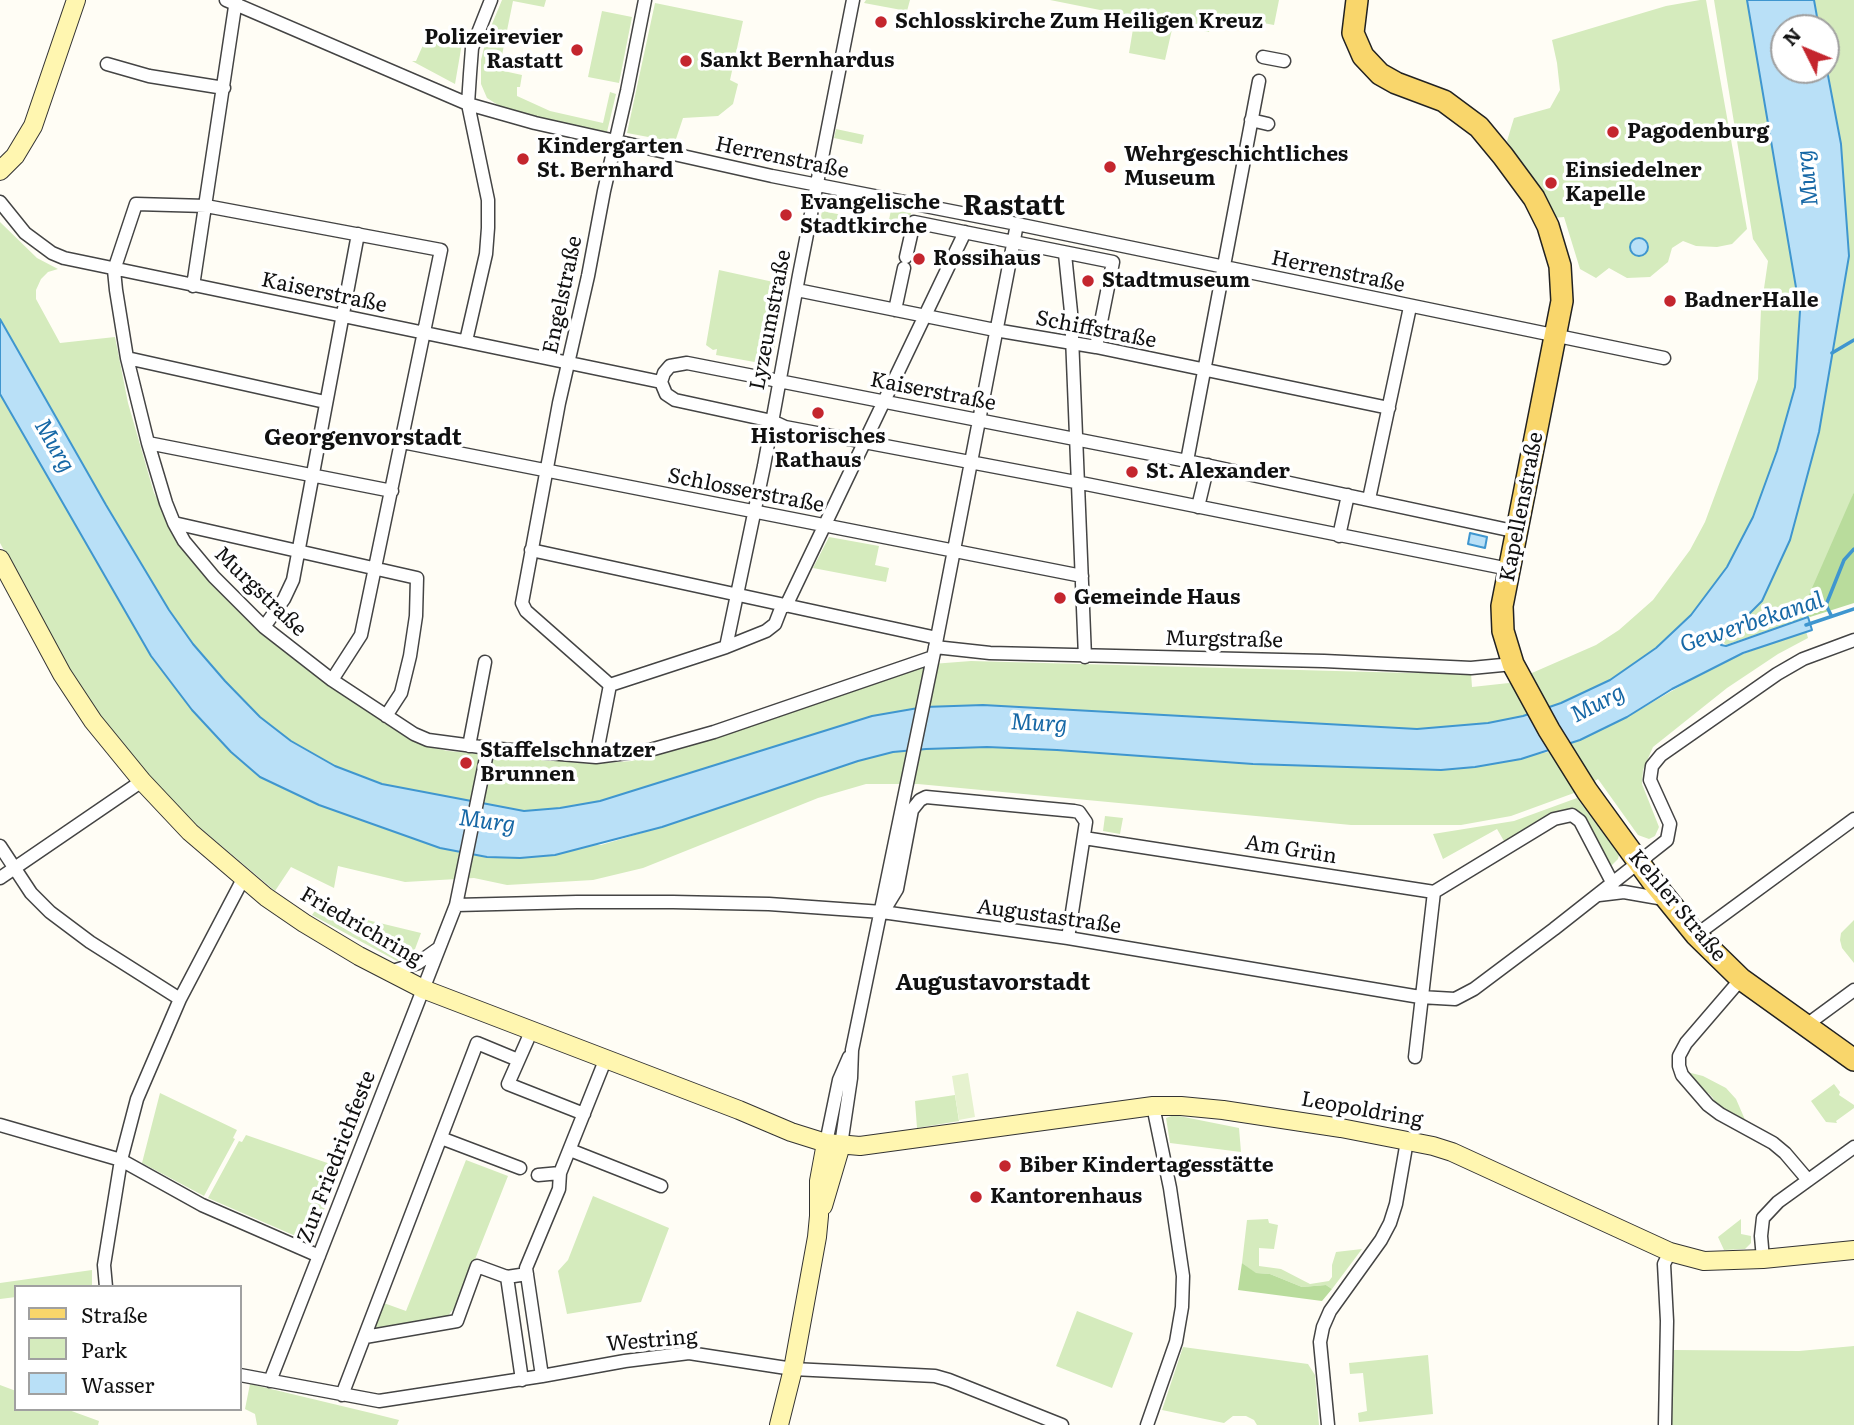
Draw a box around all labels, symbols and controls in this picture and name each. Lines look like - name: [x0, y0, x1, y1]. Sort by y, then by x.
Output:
- place label: Schlosskirche Zum Heiligen Kreuz: [895, 9, 1263, 35]
- marker: Schlosskirche Zum Heiligen Kreuz: [873, 14, 889, 30]
- north arrow: [1770, 14, 1840, 84]
- text: N: [1775, 21, 1807, 51]
- place label: Polizeirevier Rastatt: [424, 25, 563, 75]
- marker: Polizeirevier Rastatt: [569, 42, 585, 58]
- place label: Sankt Bernhardus: [700, 48, 894, 74]
- marker: Sankt Bernhardus: [678, 53, 694, 69]
- place label: Pagodenburg: [1627, 119, 1769, 145]
- marker: Pagodenburg: [1605, 124, 1621, 140]
- street label: Herrenstraße: [713, 132, 851, 184]
- place label: Kindergarten St. Bernhard: [537, 134, 684, 184]
- place label: Wehrgeschichtliches Museum: [1124, 142, 1348, 192]
- water label: Murg: [1791, 148, 1825, 208]
- marker: Kindergarten St. Bernhard: [515, 151, 531, 167]
- place label: Einsiedelner Kapelle: [1565, 158, 1702, 208]
- marker: Wehrgeschichtliches Museum: [1102, 159, 1118, 175]
- marker: Einsiedelner Kapelle: [1543, 175, 1559, 191]
- place label: Evangelische Stadtkirche: [800, 190, 940, 240]
- district label: Rastatt: [963, 190, 1065, 224]
- marker: Evangelische Stadtkirche: [778, 207, 794, 223]
- street label: Engelstraße: [538, 234, 588, 356]
- place label: Rossihaus: [933, 246, 1041, 272]
- street label: Herrenstraße: [1269, 246, 1407, 298]
- street label: Lyzeumstraße: [745, 248, 797, 392]
- marker: Rossihaus: [911, 251, 927, 267]
- street label: Kaiserstraße: [259, 267, 389, 319]
- place label: Stadtmuseum: [1102, 268, 1250, 294]
- marker: Stadtmuseum: [1080, 273, 1096, 289]
- place label: BadnerHalle: [1684, 288, 1819, 314]
- marker: BadnerHalle: [1662, 293, 1678, 309]
- street label: Schiffstraße: [1034, 306, 1158, 354]
- street label: Kaiserstraße: [868, 367, 998, 417]
- marker: Historisches Rathaus: [810, 405, 826, 421]
- water label: Murg: [28, 415, 80, 477]
- district label: Georgenvorstadt: [264, 424, 462, 452]
- place label: Historisches Rathaus: [750, 424, 886, 474]
- street label: Kapellenstraße: [1495, 430, 1549, 584]
- place label: St. Alexander: [1146, 459, 1290, 485]
- street label: Schlosserstraße: [666, 463, 826, 519]
- marker: St. Alexander: [1124, 464, 1140, 480]
- street label: Murgstraße: [209, 542, 311, 642]
- place label: Gemeinde Haus: [1074, 585, 1240, 611]
- water label: Gewerbekanal: [1677, 587, 1827, 659]
- marker: Gemeinde Haus: [1052, 590, 1068, 606]
- street label: Murgstraße: [1165, 626, 1283, 654]
- water label: Murg: [1566, 679, 1630, 729]
- water label: Murg: [1010, 709, 1068, 739]
- place label: Staffelschnatzer Brunnen: [480, 738, 655, 788]
- marker: Staffelschnatzer Brunnen: [458, 755, 474, 771]
- water label: Murg: [457, 804, 517, 840]
- street label: Am Grün: [1243, 830, 1339, 870]
- street label: Kehler Straße: [1623, 845, 1731, 967]
- street label: Friedrichring: [296, 882, 426, 972]
- street label: Augustastraße: [975, 894, 1123, 940]
- district label: Augustavorstadt: [896, 969, 1090, 997]
- street label: Zur Friedrichfeste: [293, 1067, 381, 1247]
- street label: Leopoldring: [1299, 1087, 1425, 1133]
- place label: Biber Kindertagesstätte: [1019, 1153, 1274, 1179]
- marker: Biber Kindertagesstätte: [997, 1158, 1013, 1174]
- place label: Kantorenhaus: [990, 1184, 1142, 1210]
- marker: Kantorenhaus: [968, 1189, 984, 1205]
- legend: [14, 1285, 242, 1411]
- text: Straße: [81, 1298, 148, 1329]
- street label: Westring: [605, 1324, 699, 1358]
- text: Park: [81, 1333, 127, 1364]
- text: Wasser: [81, 1368, 154, 1399]

